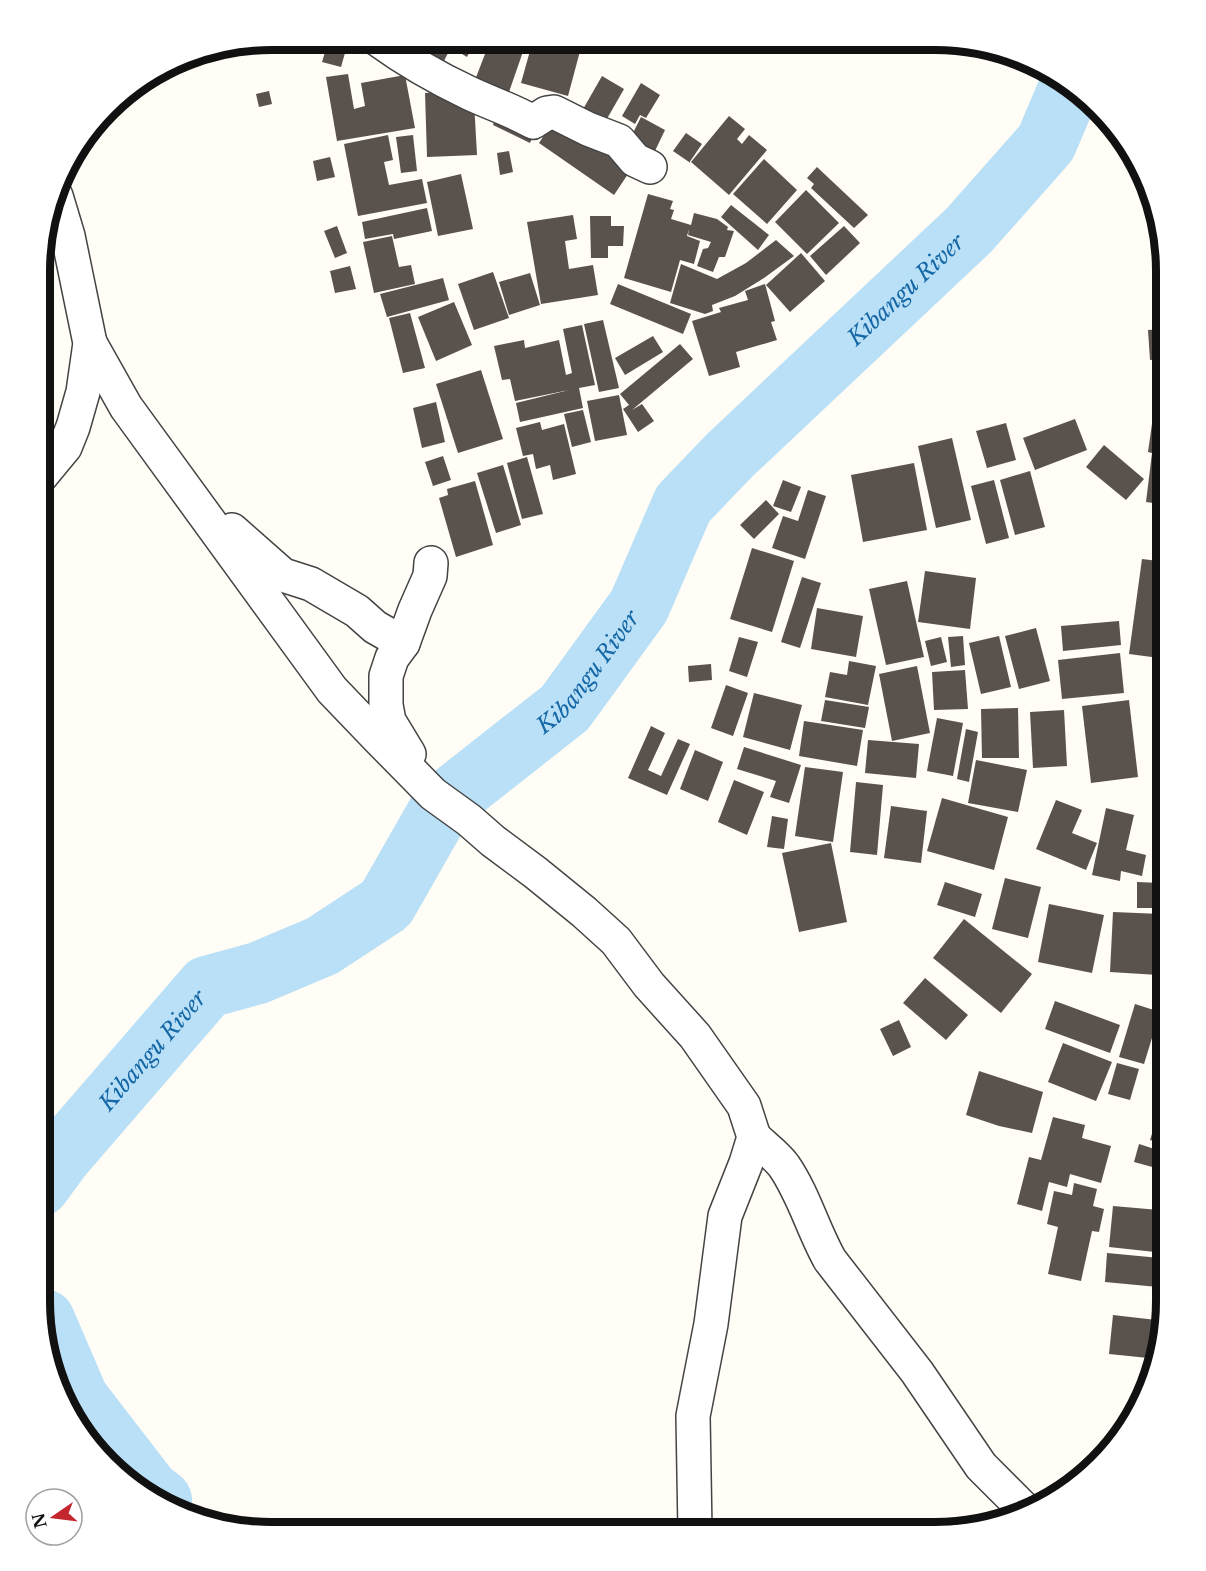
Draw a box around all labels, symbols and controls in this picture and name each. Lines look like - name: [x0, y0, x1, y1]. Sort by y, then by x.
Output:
- water label: Kibangu River: [841, 228, 971, 352]
- water label: Kibangu River: [530, 605, 646, 740]
- water label: Kibangu River: [93, 984, 213, 1117]
- north arrow: [24, 1487, 84, 1547]
- text: N: [28, 1511, 51, 1530]

